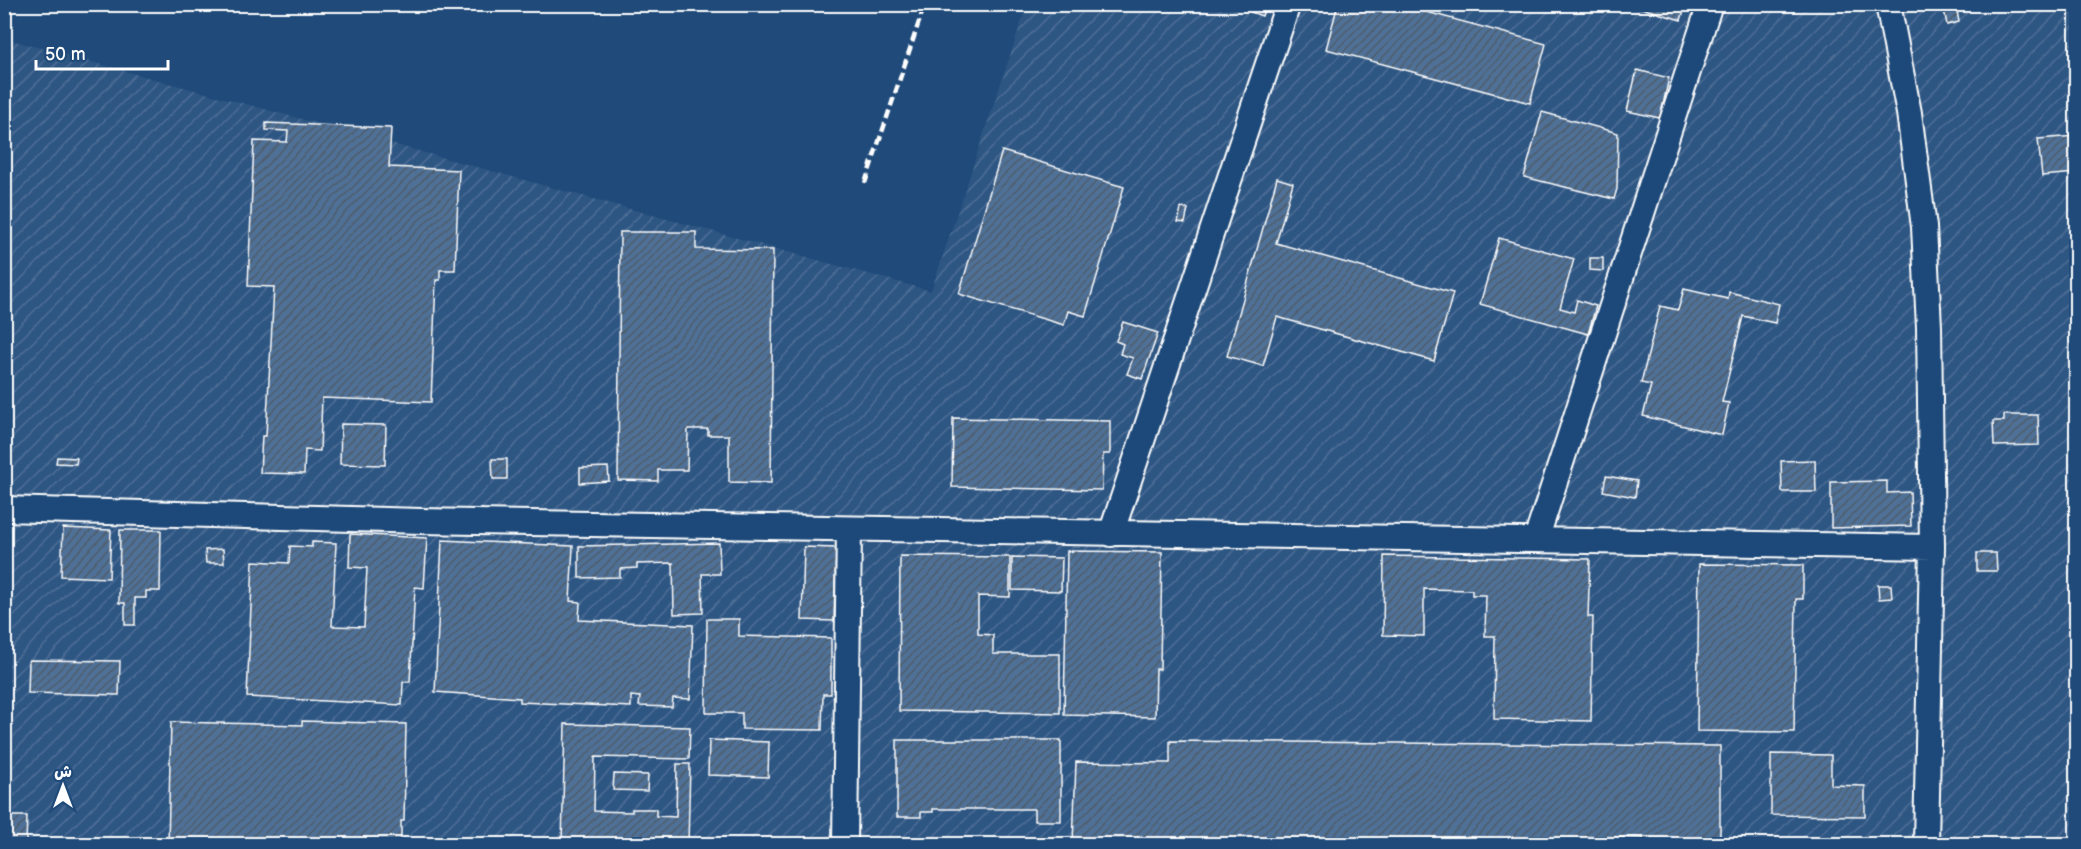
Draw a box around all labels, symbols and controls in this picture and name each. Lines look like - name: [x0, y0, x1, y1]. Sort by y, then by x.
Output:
- scale bar: [36, 33, 168, 71]
- text: 50 m: [45, 44, 86, 65]
- north arrow: [33, 756, 93, 816]
- text: ش: [54, 763, 72, 782]

